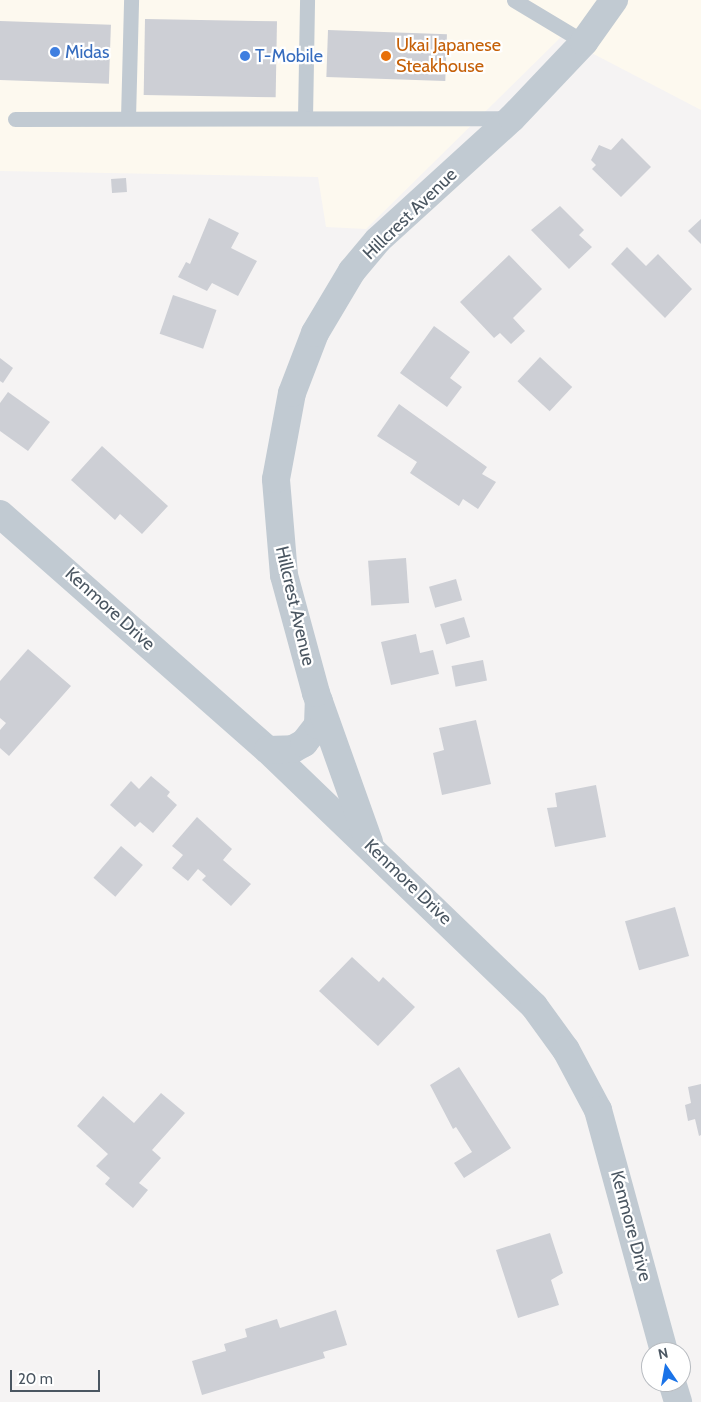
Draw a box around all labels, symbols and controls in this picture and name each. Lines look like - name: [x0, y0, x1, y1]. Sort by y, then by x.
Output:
- place label: Ukai Japanese Steakhouse: [396, 35, 501, 78]
- place label: Midas: [65, 41, 109, 63]
- place label: T-Mobile: [255, 45, 323, 67]
- marker: Midas: [49, 46, 61, 58]
- marker: T-Mobile: [239, 50, 251, 62]
- marker: Ukai Japanese Steakhouse: [380, 50, 392, 62]
- street label: Hillcrest Avenue: [359, 164, 461, 264]
- street label: Hillcrest Avenue: [271, 544, 319, 668]
- street label: Kenmore Drive: [61, 563, 159, 655]
- street label: Kenmore Drive: [360, 835, 456, 929]
- street label: Kenmore Drive: [606, 1168, 656, 1284]
- north arrow: [641, 1342, 691, 1392]
- text: N: [656, 1343, 670, 1363]
- scale bar: [12, 1360, 102, 1392]
- text: 20 m: [18, 1370, 53, 1388]

